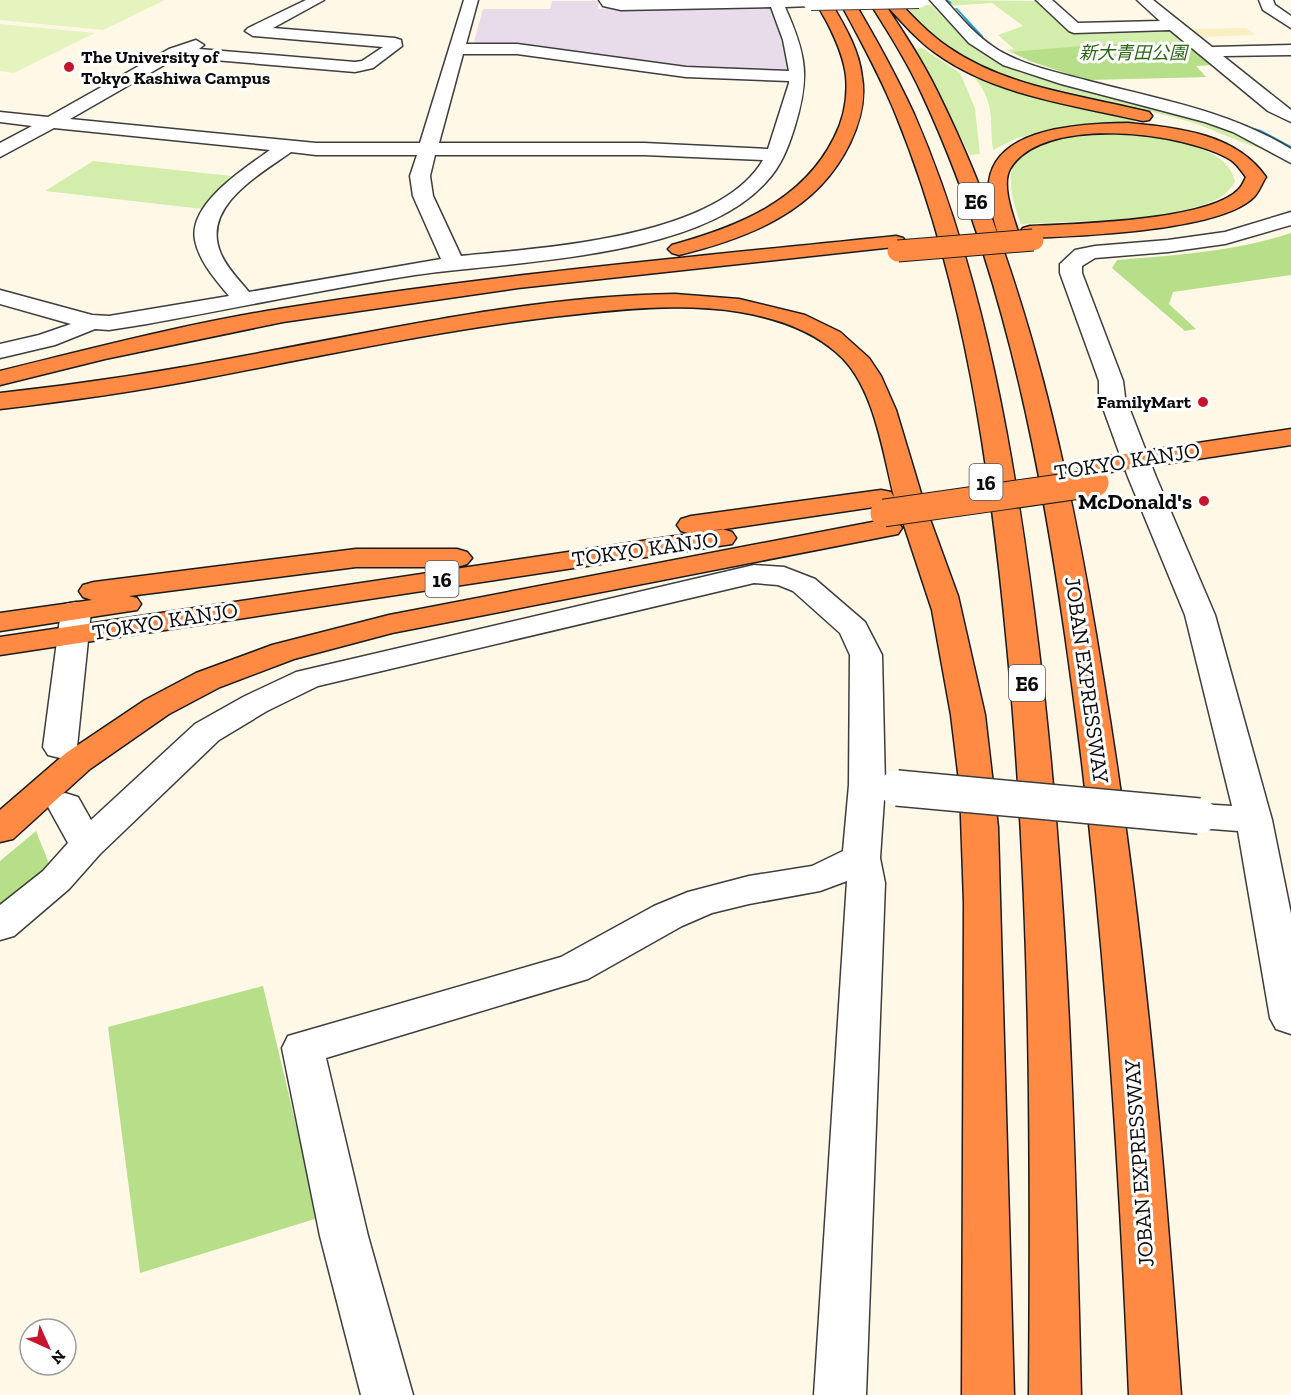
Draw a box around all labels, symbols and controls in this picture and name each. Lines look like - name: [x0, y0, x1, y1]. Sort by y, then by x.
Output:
- park label: 新大青田公園: [1079, 42, 1190, 64]
- place label: The University of Tokyo Kashiwa Campus: [81, 46, 270, 89]
- marker: The University of Tokyo Kashiwa Campus: [62, 60, 76, 74]
- road number: E6: [958, 183, 994, 219]
- place label: FamilyMart: [1097, 391, 1192, 413]
- marker: FamilyMart: [1196, 395, 1210, 409]
- street label: TOKYO KANJO: [1052, 436, 1202, 486]
- road number: 16: [970, 464, 1002, 500]
- place label: McDonald's: [1078, 488, 1192, 515]
- marker: McDonald's: [1197, 494, 1211, 508]
- street label: TOKYO KANJO: [570, 525, 720, 573]
- road number: 16: [426, 561, 458, 597]
- street label: JOBAN EXPRESSWAY: [1059, 575, 1115, 786]
- street label: TOKYO KANJO: [90, 596, 240, 646]
- road number: E6: [1009, 665, 1045, 701]
- street label: JOBAN EXPRESSWAY: [1118, 1058, 1160, 1268]
- north arrow: [18, 1317, 78, 1377]
- text: N: [47, 1346, 69, 1368]

